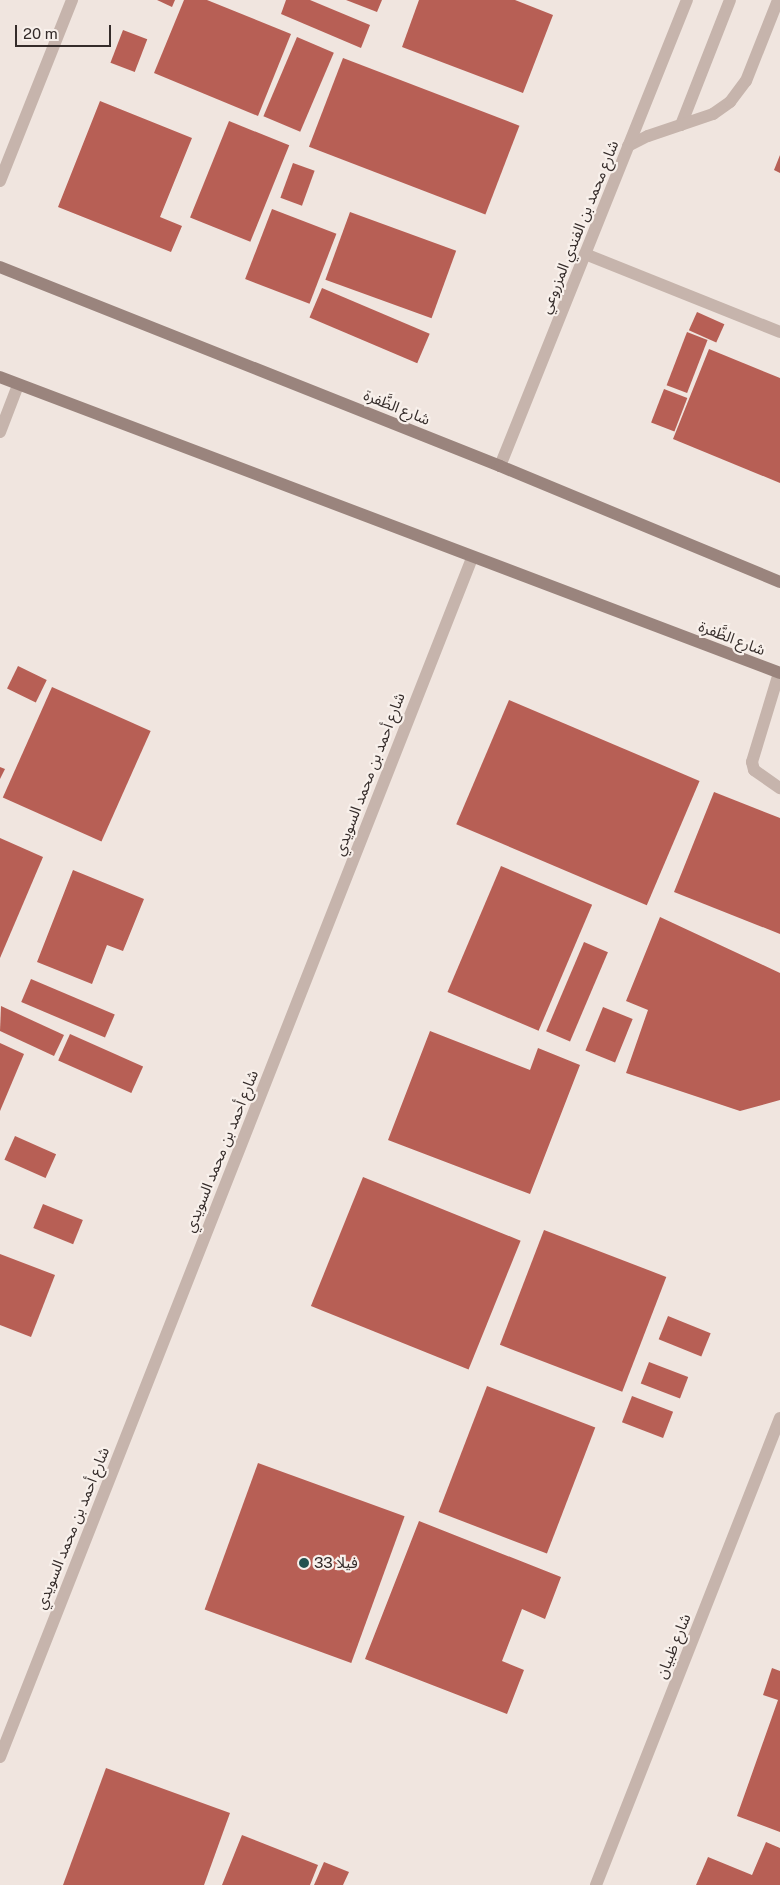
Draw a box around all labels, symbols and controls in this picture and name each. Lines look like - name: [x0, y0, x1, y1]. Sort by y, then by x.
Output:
- scale bar: [18, 15, 114, 47]
- text: 20 m: [23, 25, 58, 42]
- street label: شارع محمد بن الفندي المزروعي: [536, 138, 622, 316]
- street label: شارع الظَّفرة: [361, 386, 433, 428]
- street label: شارع الظَّفرة: [696, 617, 768, 659]
- street label: شارع أحمد بن محمد السويدي: [330, 690, 408, 858]
- street label: شارع أحمد بن محمد السويدي: [180, 1067, 262, 1235]
- street label: شارع أحمد بن محمد السويدي: [31, 1444, 113, 1612]
- place label: فيلا 33: [314, 1554, 358, 1572]
- marker: فيلا 33: [298, 1557, 310, 1569]
- street label: شارع ظبيان: [652, 1611, 694, 1681]

